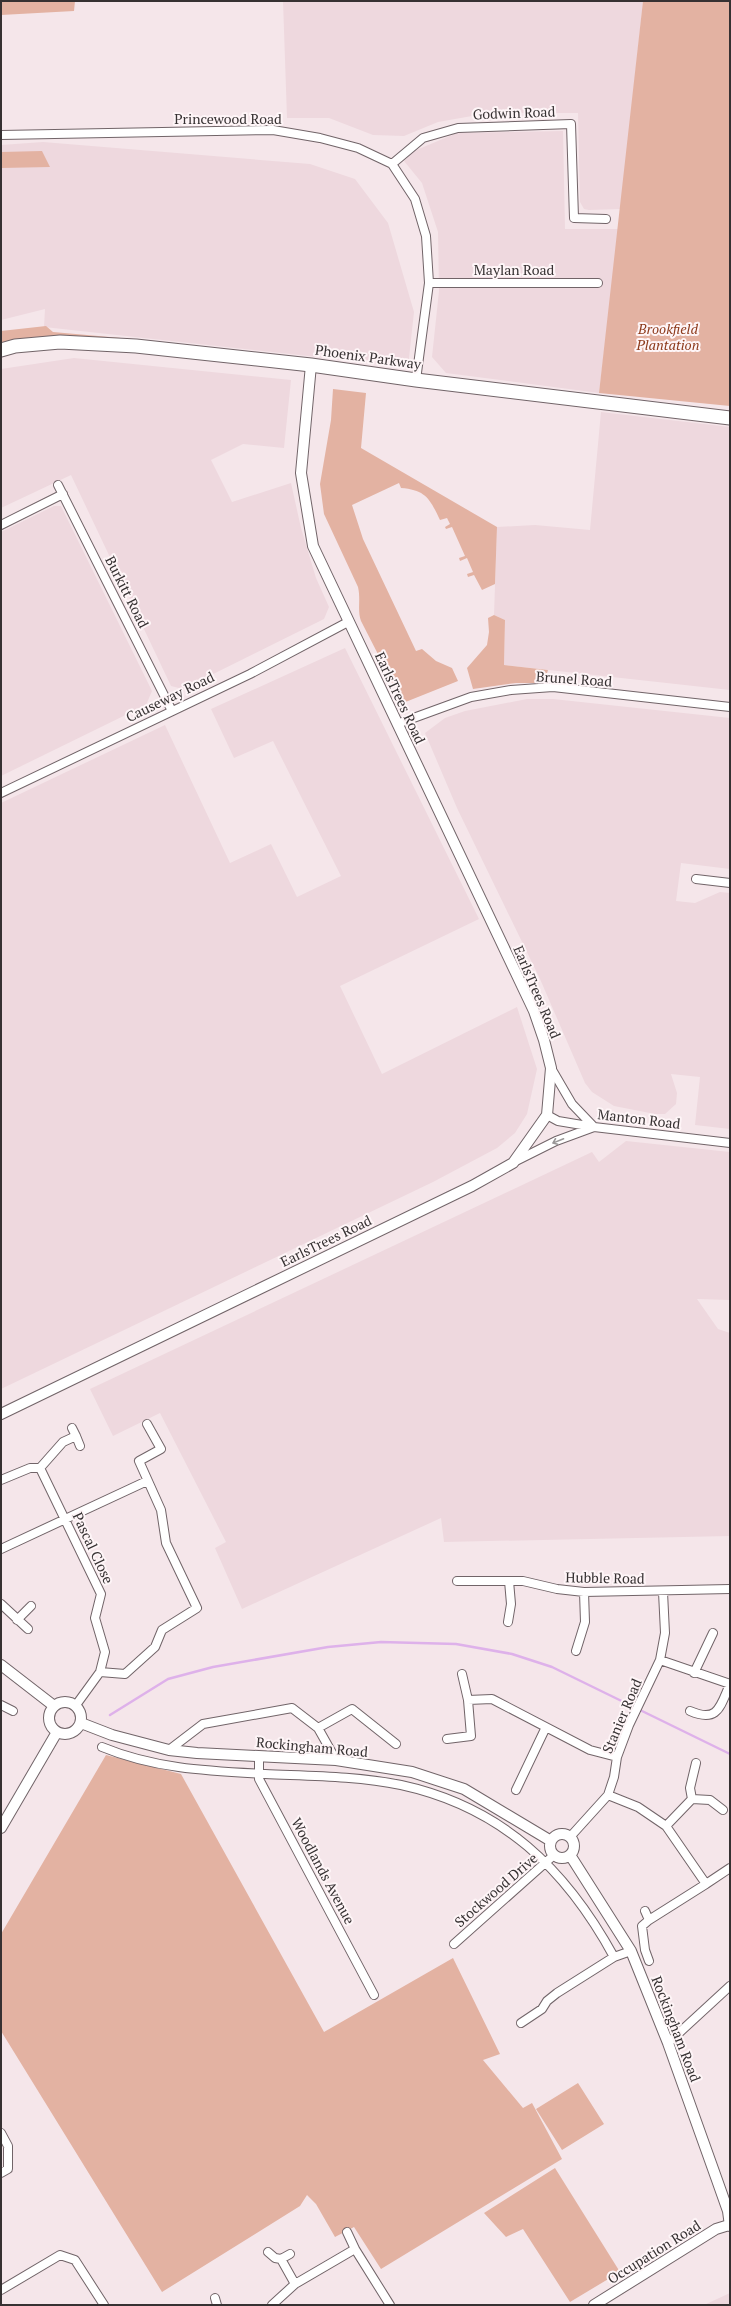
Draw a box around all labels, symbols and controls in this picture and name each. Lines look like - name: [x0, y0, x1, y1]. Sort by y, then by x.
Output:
- street label: Godwin Road: [472, 102, 556, 123]
- street label: Princewood Road: [174, 109, 282, 128]
- street label: Maylan Road: [474, 260, 554, 279]
- park label: Brookfield Plantation: [636, 319, 699, 354]
- street label: Phoenix Parkway: [314, 340, 423, 373]
- street label: Burkitt Road: [101, 552, 154, 631]
- street label: EarlsTrees Road: [371, 649, 430, 747]
- street label: Brunel Road: [535, 666, 613, 691]
- street label: Causeway Road: [122, 667, 217, 726]
- street label: EarlsTrees Road: [509, 942, 566, 1041]
- street label: Manton Road: [597, 1104, 682, 1133]
- one-way arrow: [552, 1137, 564, 1145]
- street label: EarlsTrees Road: [277, 1210, 375, 1271]
- street label: Pascal Close: [69, 1509, 118, 1587]
- street label: Hubble Road: [565, 1567, 645, 1588]
- street label: Stanier Road: [597, 1675, 646, 1756]
- street label: Rockingham Road: [255, 1732, 369, 1761]
- street label: Woodlands Avenue: [287, 1814, 359, 1927]
- street label: Stockwood Drive: [450, 1848, 541, 1931]
- street label: Rockingham Road: [648, 1973, 705, 2085]
- street label: Occupation Road: [604, 2215, 704, 2288]

